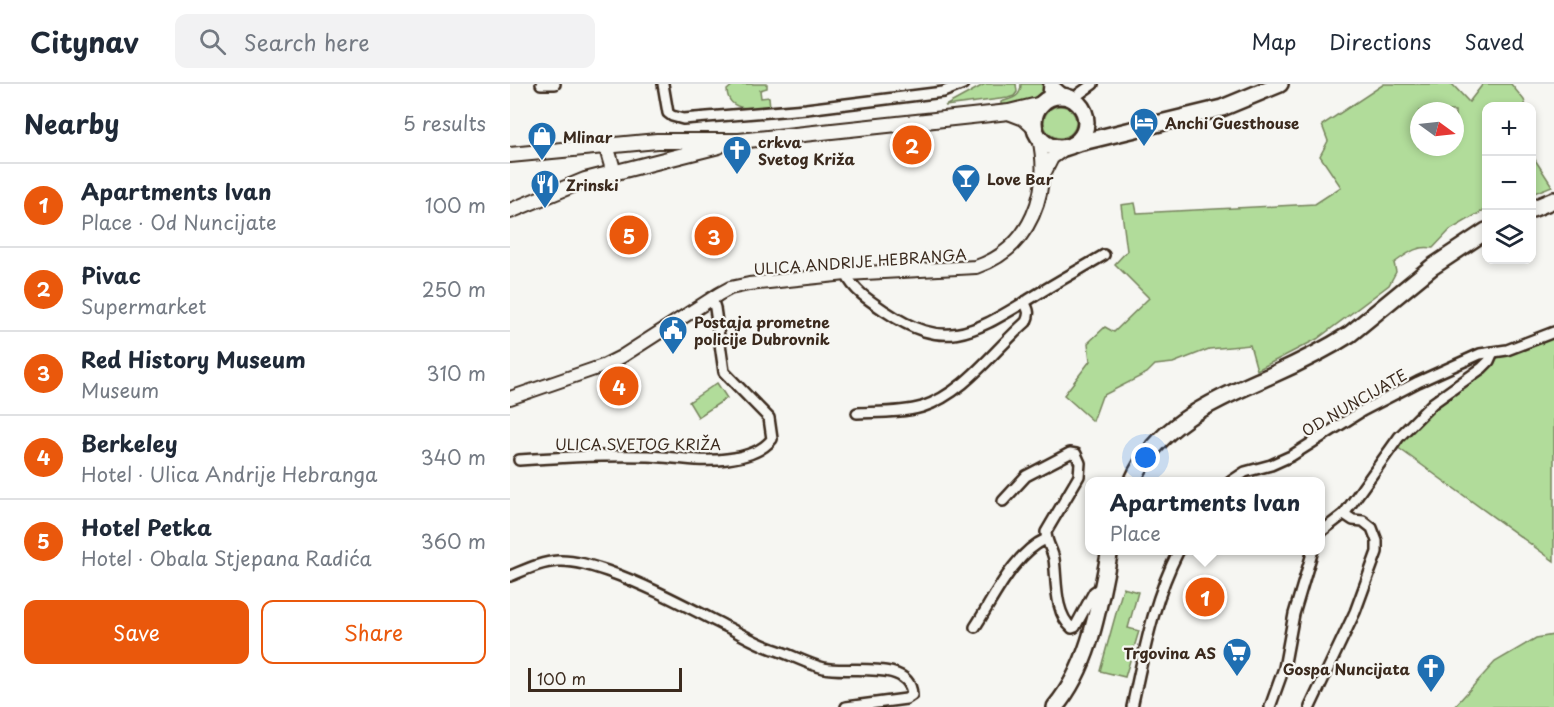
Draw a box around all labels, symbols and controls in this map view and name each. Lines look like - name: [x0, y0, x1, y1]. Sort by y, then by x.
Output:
- search box: [175, 14, 595, 68]
- text: Citynav: [30, 20, 139, 63]
- icon: search: [196, 25, 229, 58]
- text: Search here: [244, 25, 370, 58]
- text: Map: [1251, 25, 1296, 57]
- text: Directions: [1329, 25, 1431, 57]
- text: Saved: [1464, 25, 1524, 57]
- north arrow: [1410, 102, 1464, 156]
- map controls: [1482, 102, 1536, 264]
- button: +: [1482, 102, 1536, 156]
- text: Nearby: [24, 104, 119, 143]
- hotel icon: Anchi Guesthouse: [1128, 106, 1160, 148]
- text: 5 results: [403, 108, 486, 138]
- place label: Anchi Guesthouse: [1165, 111, 1299, 134]
- shop icon: Mlinar: [526, 120, 558, 162]
- pin: 2: [892, 122, 932, 168]
- place label: Mlinar: [563, 125, 613, 148]
- place label: crkva Svetog Križa: [758, 130, 855, 170]
- church icon: crkva Svetog Križa: [721, 134, 753, 176]
- button: −: [1482, 156, 1536, 210]
- bar icon: Love Bar: [950, 162, 982, 204]
- place label: Love Bar: [987, 167, 1054, 190]
- restaurant icon: Zrinski: [529, 168, 561, 210]
- place label: Zrinski: [566, 173, 619, 196]
- text: Apartments Ivan: [81, 174, 272, 207]
- text: 1: [39, 190, 48, 220]
- text: 100 m: [425, 190, 486, 220]
- text: Place · Od Nuncijate: [81, 207, 277, 237]
- button: layers: [1482, 210, 1536, 264]
- pin: 5: [610, 212, 648, 258]
- pin: 3: [694, 214, 734, 258]
- street label: ULICA ANDRIJE HEBRANGA: [753, 242, 967, 280]
- text: Pivac: [81, 258, 141, 291]
- text: 2: [36, 274, 51, 304]
- text: 250 m: [422, 274, 486, 304]
- text: Supermarket: [81, 291, 207, 321]
- place label: Postaja prometne policije Dubrovnik: [694, 310, 830, 350]
- public building icon: Postaja prometne policije Dubrovnik: [657, 314, 689, 356]
- text: Red History Museum: [81, 342, 306, 375]
- text: 3: [37, 358, 50, 388]
- text: 310 m: [426, 358, 486, 388]
- street label: OD NUNCIJATE: [1297, 363, 1411, 441]
- pin: 4: [600, 364, 638, 408]
- text: Museum: [81, 375, 159, 405]
- text: Berkeley: [81, 426, 178, 459]
- street label: ULICA SVETOG KRIŽA: [555, 432, 721, 455]
- text: 4: [37, 442, 50, 472]
- text: 340 m: [421, 442, 486, 472]
- your location: [1131, 443, 1160, 472]
- text: Hotel · Ulica Andrije Hebranga: [81, 459, 378, 489]
- popup: [1085, 477, 1325, 555]
- text: Apartments Ivan: [1110, 485, 1300, 518]
- text: Hotel Petka: [81, 510, 212, 543]
- text: Place: [1110, 518, 1161, 548]
- text: 5: [37, 526, 50, 556]
- text: 360 m: [420, 526, 486, 556]
- text: Hotel · Obala Stjepana Radića: [81, 543, 372, 573]
- pin: 1: [1186, 574, 1224, 620]
- button: Save: [24, 600, 249, 664]
- button: Share: [261, 600, 486, 664]
- supermarket icon: Trgovina AS: [1221, 636, 1253, 678]
- place label: Trgovina AS: [1123, 641, 1216, 664]
- church icon: Gospa Nuncijata: [1415, 652, 1447, 694]
- place label: Gospa Nuncijata: [1283, 657, 1411, 680]
- scale bar: [528, 665, 682, 692]
- text: 100 m: [537, 666, 586, 690]

